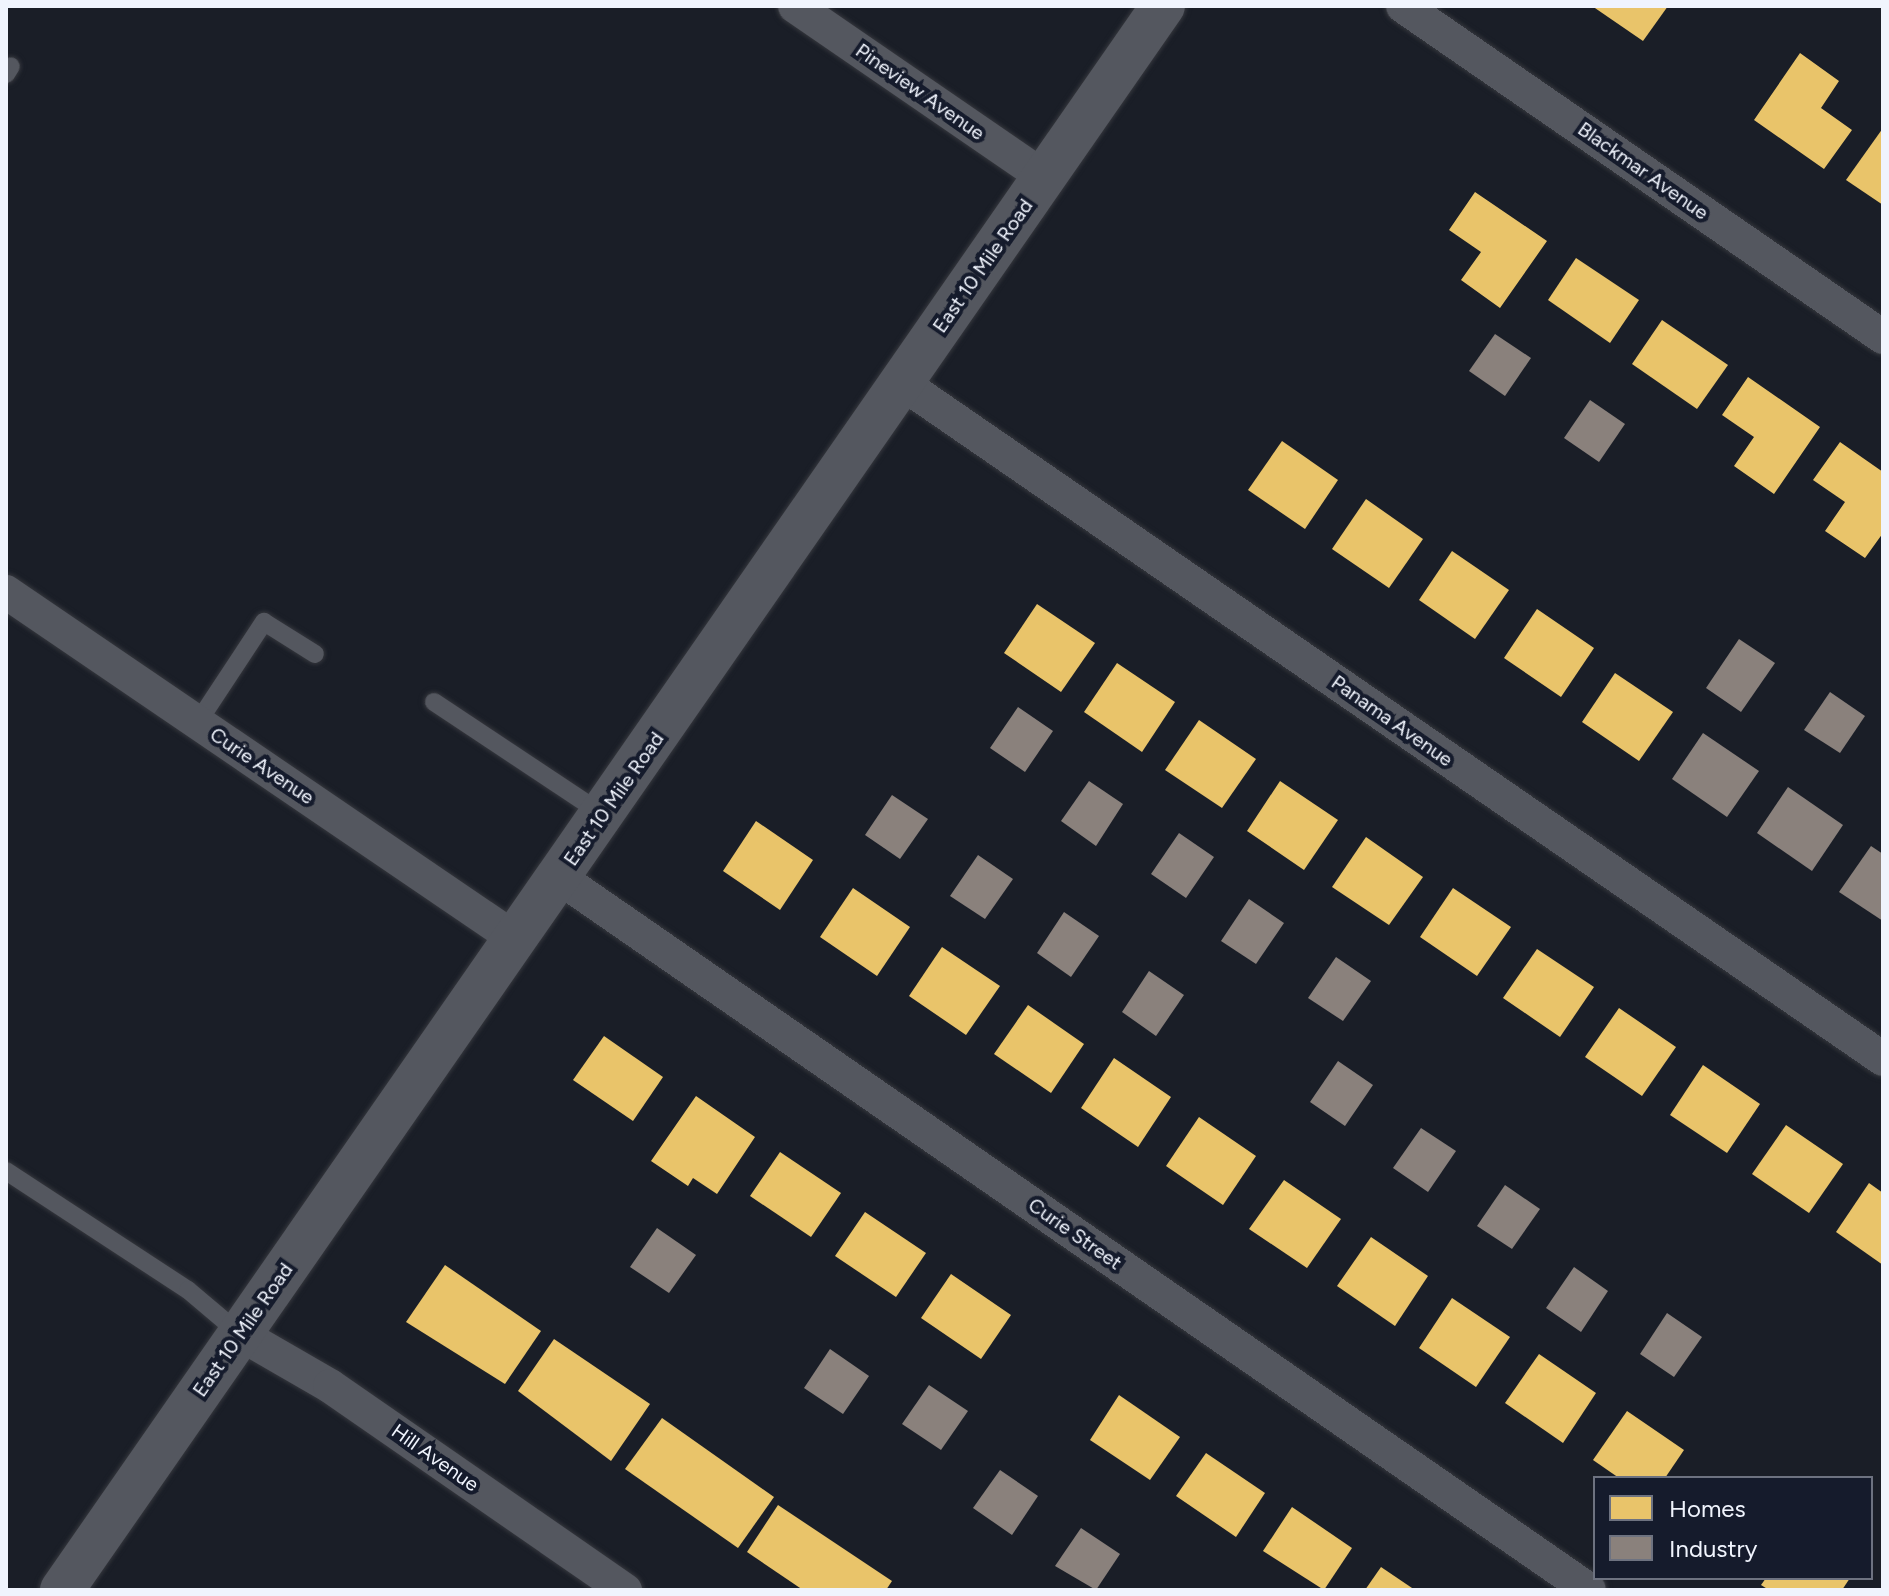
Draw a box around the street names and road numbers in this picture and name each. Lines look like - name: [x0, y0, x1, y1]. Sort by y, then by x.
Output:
- street label: Pineview Avenue: [851, 39, 989, 145]
- street label: Blackmar Avenue: [1573, 117, 1713, 225]
- street label: East 10 Mile Road: [928, 195, 1038, 337]
- street label: Panama Avenue: [1327, 670, 1457, 772]
- street label: Curie Avenue: [205, 722, 319, 810]
- street label: East 10 Mile Road: [559, 728, 669, 870]
- street label: Curie Street: [1024, 1193, 1126, 1275]
- street label: East 10 Mile Road: [188, 1259, 298, 1401]
- street label: Hill Avenue: [387, 1419, 483, 1497]

